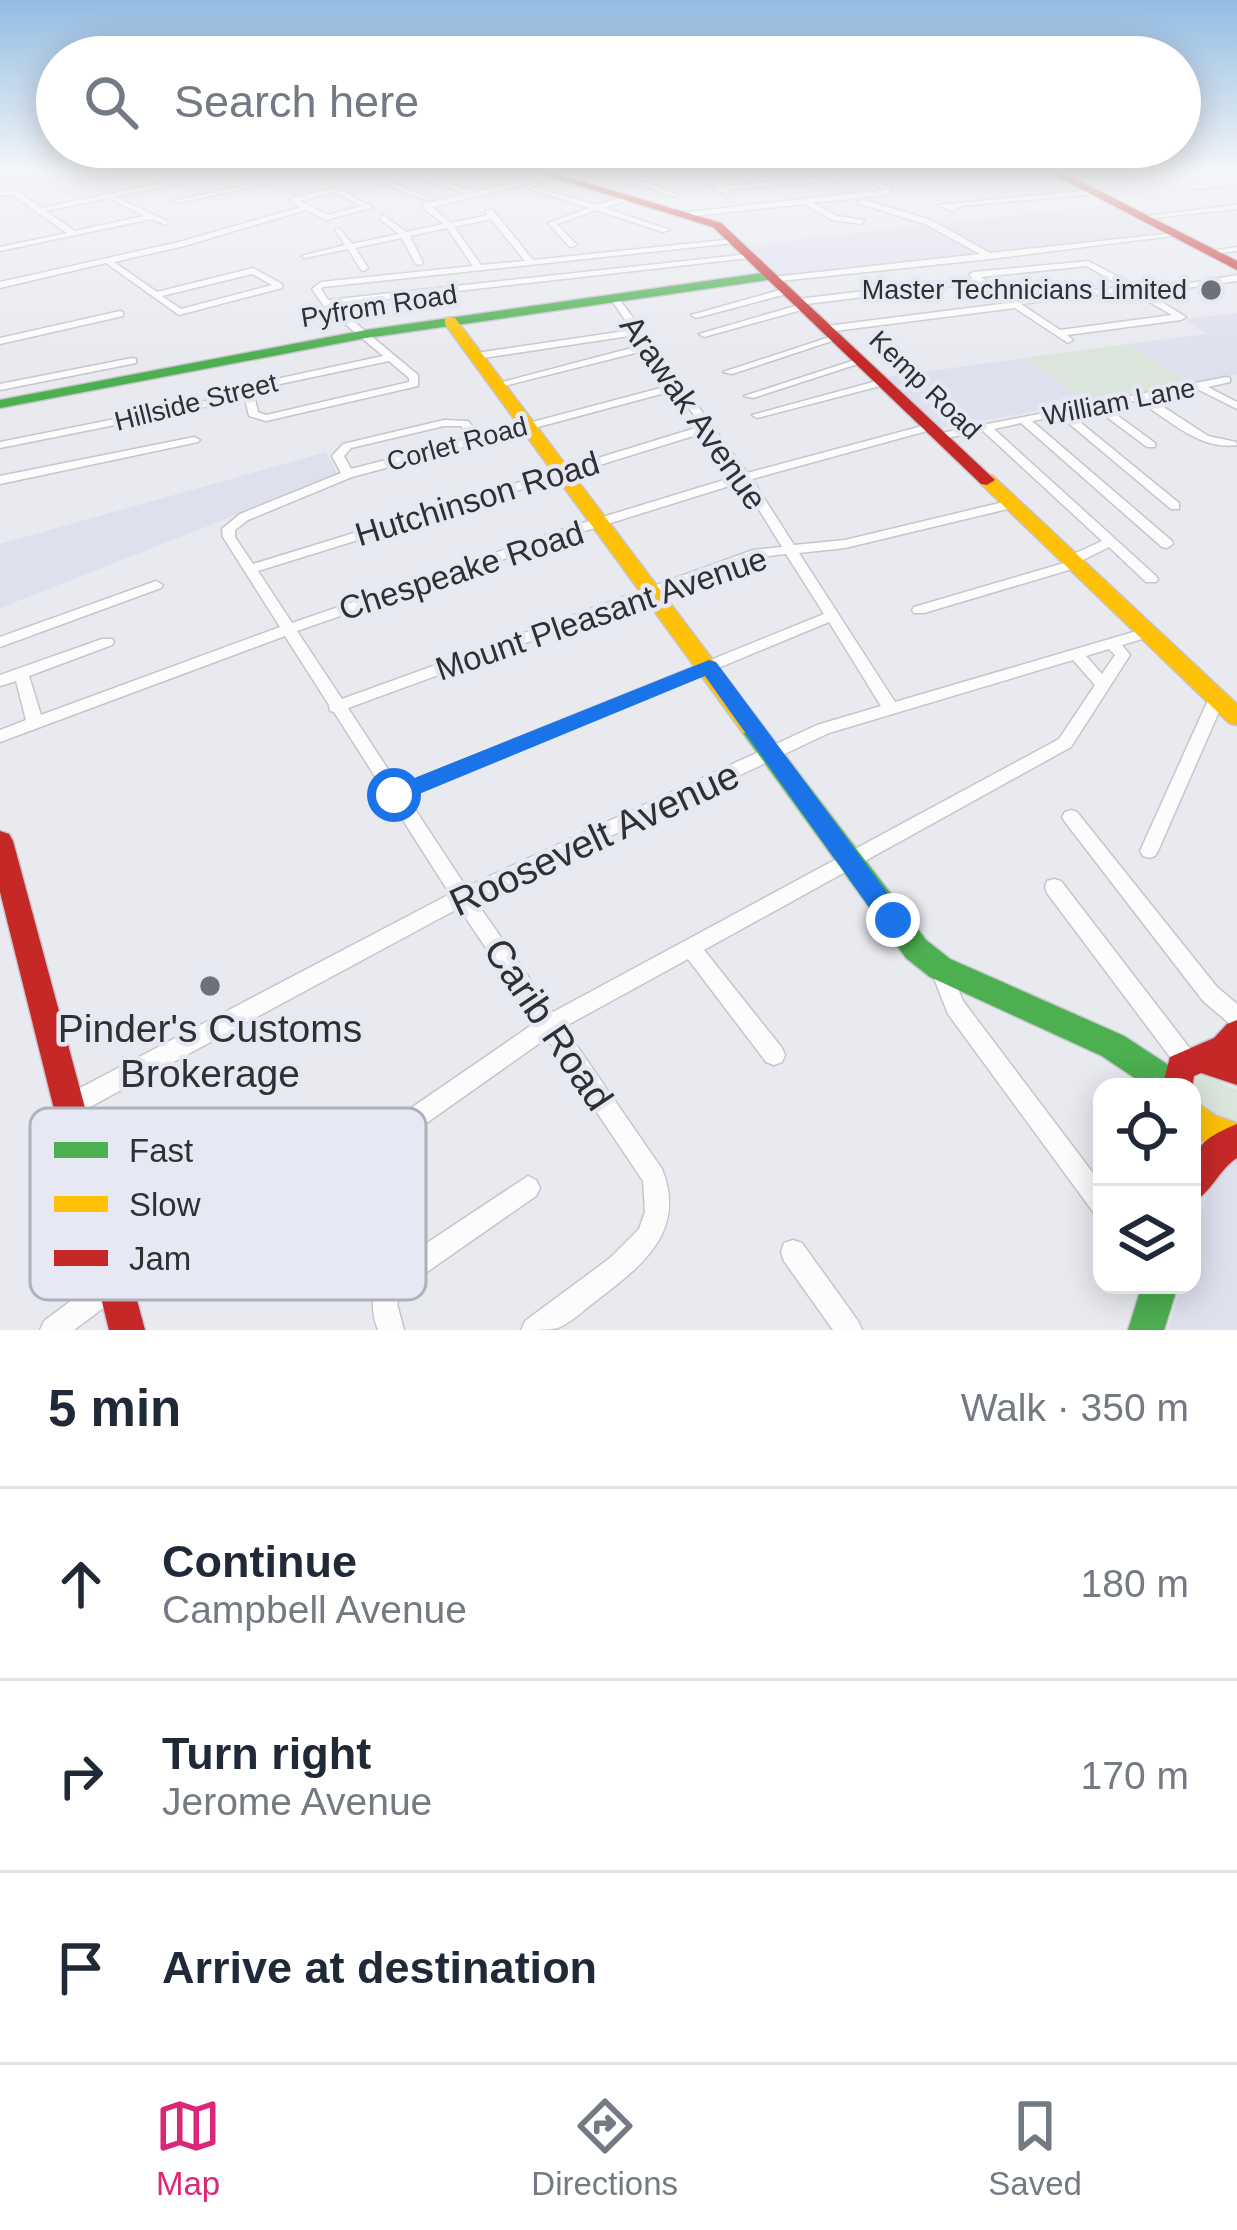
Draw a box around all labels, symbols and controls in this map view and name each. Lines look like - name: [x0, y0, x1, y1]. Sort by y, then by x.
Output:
- search box: [36, 36, 1201, 168]
- icon: search: [78, 69, 144, 135]
- text: Search here: [174, 76, 419, 127]
- place label: Master Technicians Limited: [862, 275, 1187, 305]
- marker: Master Technicians Limited: [1198, 277, 1224, 303]
- street label: Pyfrom Road: [299, 279, 459, 333]
- street label: Arawak Avenue: [613, 308, 774, 517]
- street label: Kemp Road: [863, 325, 987, 445]
- street label: Hillside Street: [112, 367, 281, 437]
- street label: William Lane: [1040, 373, 1198, 431]
- street label: Corlet Road: [384, 411, 530, 477]
- street label: Hutchinson Road: [351, 444, 604, 553]
- street label: Chespeake Road: [334, 513, 588, 627]
- street label: Mount Pleasant Avenue: [431, 539, 772, 688]
- street label: Roosevelt Avenue: [443, 753, 745, 924]
- route start: [367, 768, 421, 822]
- route end: [866, 893, 920, 947]
- street label: Carib Road: [476, 930, 622, 1118]
- marker: Pinder's Customs Brokerage: [197, 973, 223, 999]
- place label: Pinder's Customs Brokerage: [58, 1007, 362, 1095]
- map controls: [1093, 1078, 1201, 1294]
- button: locate: [1093, 1078, 1201, 1186]
- legend: [30, 1108, 426, 1300]
- text: Fast: [129, 1132, 193, 1169]
- text: Slow: [129, 1186, 201, 1223]
- button: layers: [1093, 1186, 1201, 1294]
- text: Jam: [129, 1240, 191, 1277]
- text: 5 min: [48, 1380, 181, 1437]
- text: Walk · 350 m: [961, 1386, 1189, 1429]
- text: Continue: [162, 1536, 357, 1587]
- icon: ahead: [48, 1551, 114, 1617]
- text: 180 m: [1081, 1562, 1189, 1605]
- text: Campbell Avenue: [162, 1588, 467, 1631]
- text: Turn right: [162, 1728, 371, 1779]
- icon: right: [48, 1743, 114, 1809]
- text: 170 m: [1081, 1754, 1189, 1797]
- text: Jerome Avenue: [162, 1780, 432, 1823]
- icon: arrive: [48, 1935, 114, 2001]
- text: Arrive at destination: [162, 1942, 597, 1993]
- tab: Map: [155, 2093, 221, 2203]
- tab: Directions: [531, 2093, 678, 2203]
- tab: Saved: [988, 2093, 1082, 2203]

